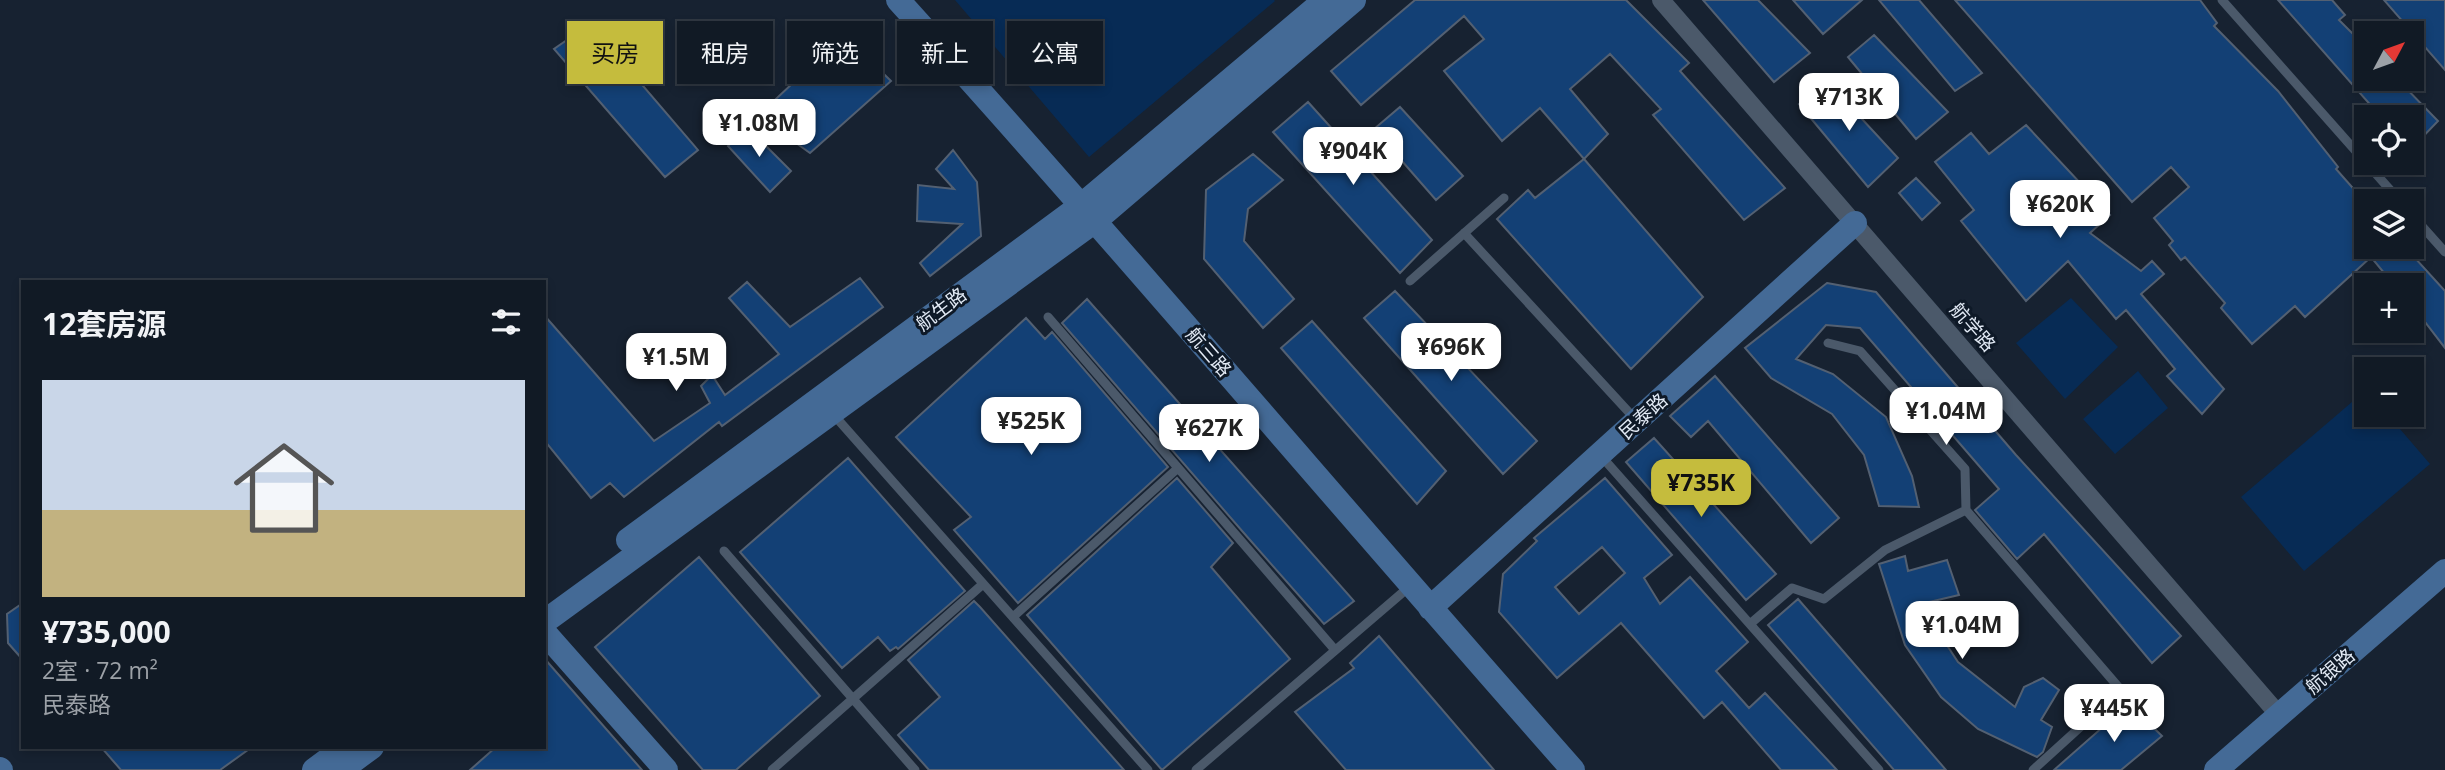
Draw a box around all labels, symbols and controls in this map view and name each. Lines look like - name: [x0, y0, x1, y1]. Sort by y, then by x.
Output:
- chip: 买房: [567, 21, 663, 84]
- chip: 租房: [677, 21, 773, 84]
- chip: 筛选: [787, 21, 883, 84]
- chip: 新上: [897, 21, 993, 84]
- chip: 公寓: [1007, 21, 1103, 84]
- north arrow: [2354, 21, 2424, 91]
- map controls: [2354, 21, 2424, 427]
- pin: ¥713K: [1800, 74, 1898, 133]
- text: ¥713K: [1815, 80, 1883, 112]
- pin: ¥1.08M: [702, 100, 816, 159]
- button: locate: [2354, 105, 2424, 175]
- text: ¥1.08M: [719, 106, 799, 138]
- pin: ¥904K: [1304, 128, 1402, 187]
- text: ¥904K: [1319, 134, 1387, 166]
- pin: ¥620K: [2011, 180, 2109, 240]
- text: ¥620K: [2026, 187, 2094, 219]
- button: layers: [2354, 189, 2424, 259]
- button: +: [2354, 273, 2424, 343]
- street label: 航生路: [910, 281, 972, 337]
- street label: 航学路: [1944, 297, 2002, 357]
- text: 12套房源: [42, 303, 166, 344]
- icon: filters: [487, 303, 525, 341]
- street label: 航三路: [1180, 322, 1238, 382]
- pin: ¥696K: [1402, 324, 1500, 383]
- text: ¥696K: [1417, 330, 1485, 362]
- pin: ¥1.5M: [627, 334, 725, 393]
- text: ¥1.5M: [642, 340, 710, 372]
- button: −: [2354, 357, 2424, 427]
- street label: 民泰路: [1613, 387, 1673, 445]
- pin: ¥1.04M: [1889, 388, 2003, 447]
- text: ¥1.04M: [1906, 394, 1986, 426]
- pin: ¥525K: [982, 398, 1080, 457]
- text: ¥525K: [997, 404, 1065, 436]
- pin: ¥627K: [1160, 405, 1258, 464]
- text: ¥627K: [1175, 411, 1243, 443]
- icon: home: [221, 425, 347, 551]
- pin: ¥735K: [1652, 460, 1750, 519]
- text: ¥735K: [1667, 466, 1735, 498]
- pin: ¥1.04M: [1905, 602, 2019, 661]
- text: ¥1.04M: [1922, 608, 2002, 640]
- text: ¥735,000: [42, 611, 171, 652]
- street label: 航银路: [2300, 642, 2360, 700]
- text: 2室 · 72 m²: [42, 654, 158, 686]
- pin: ¥445K: [2065, 684, 2163, 744]
- text: 民泰路: [42, 688, 111, 720]
- text: ¥445K: [2080, 691, 2148, 723]

